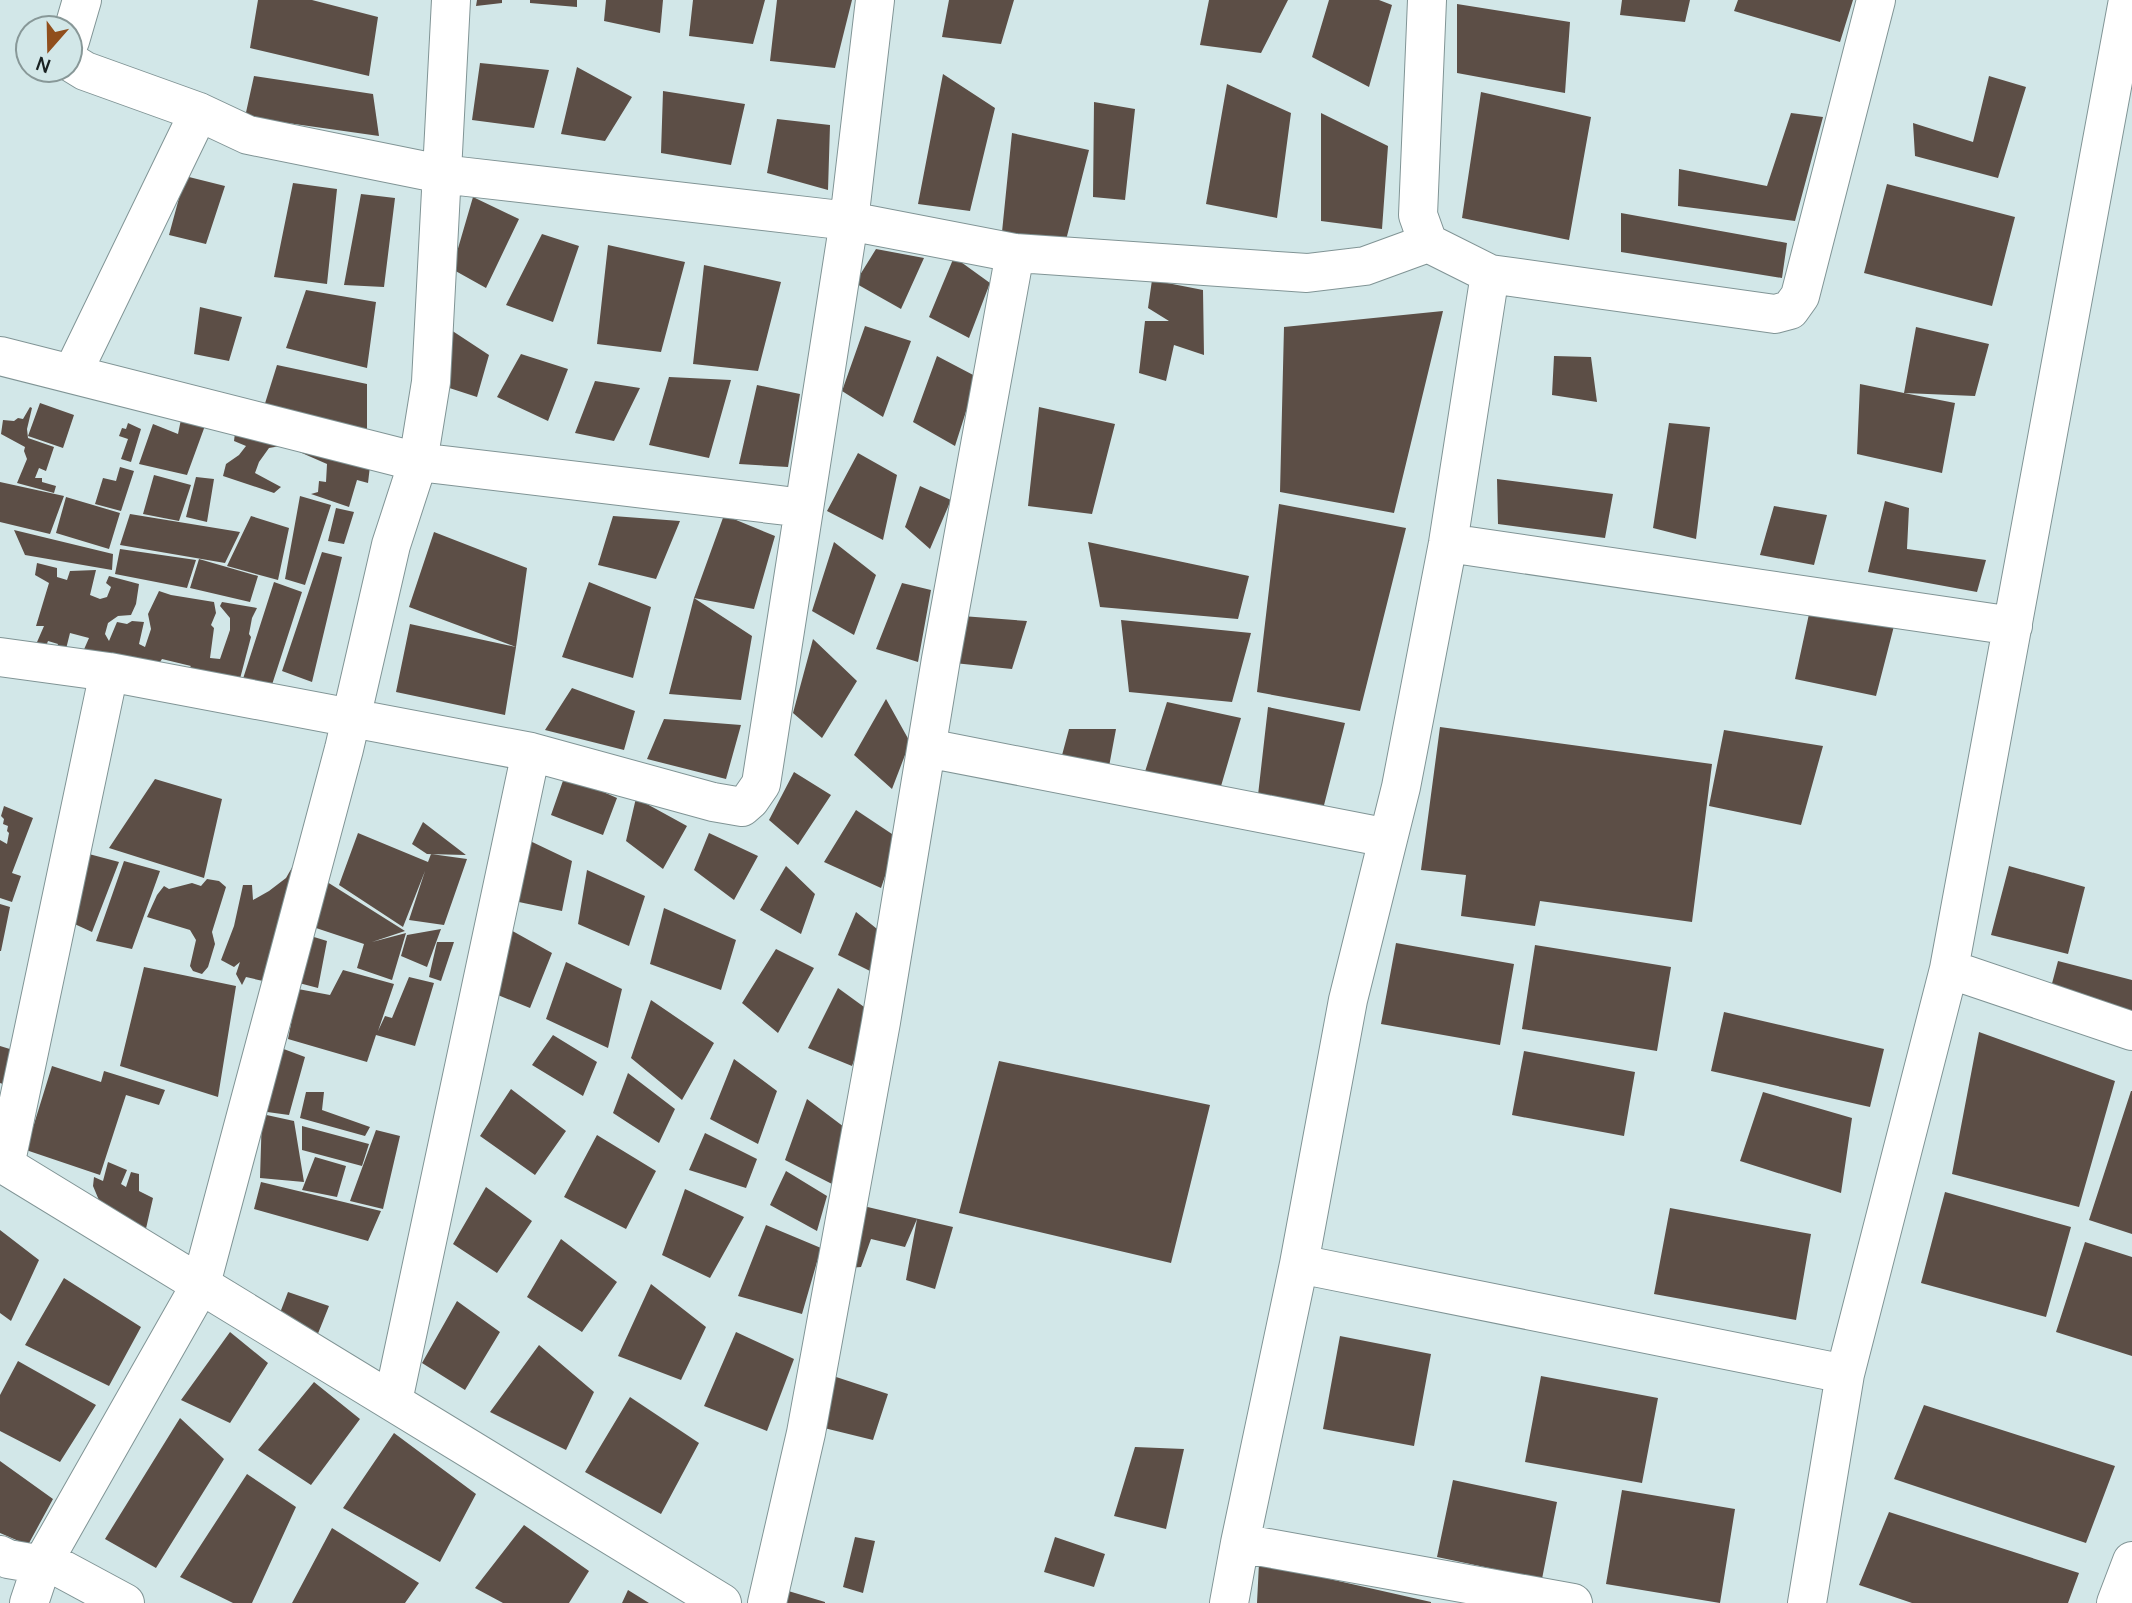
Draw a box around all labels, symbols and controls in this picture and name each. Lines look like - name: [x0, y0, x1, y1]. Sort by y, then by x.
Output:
- north arrow: [14, 14, 84, 84]
- text: N: [32, 50, 54, 80]

